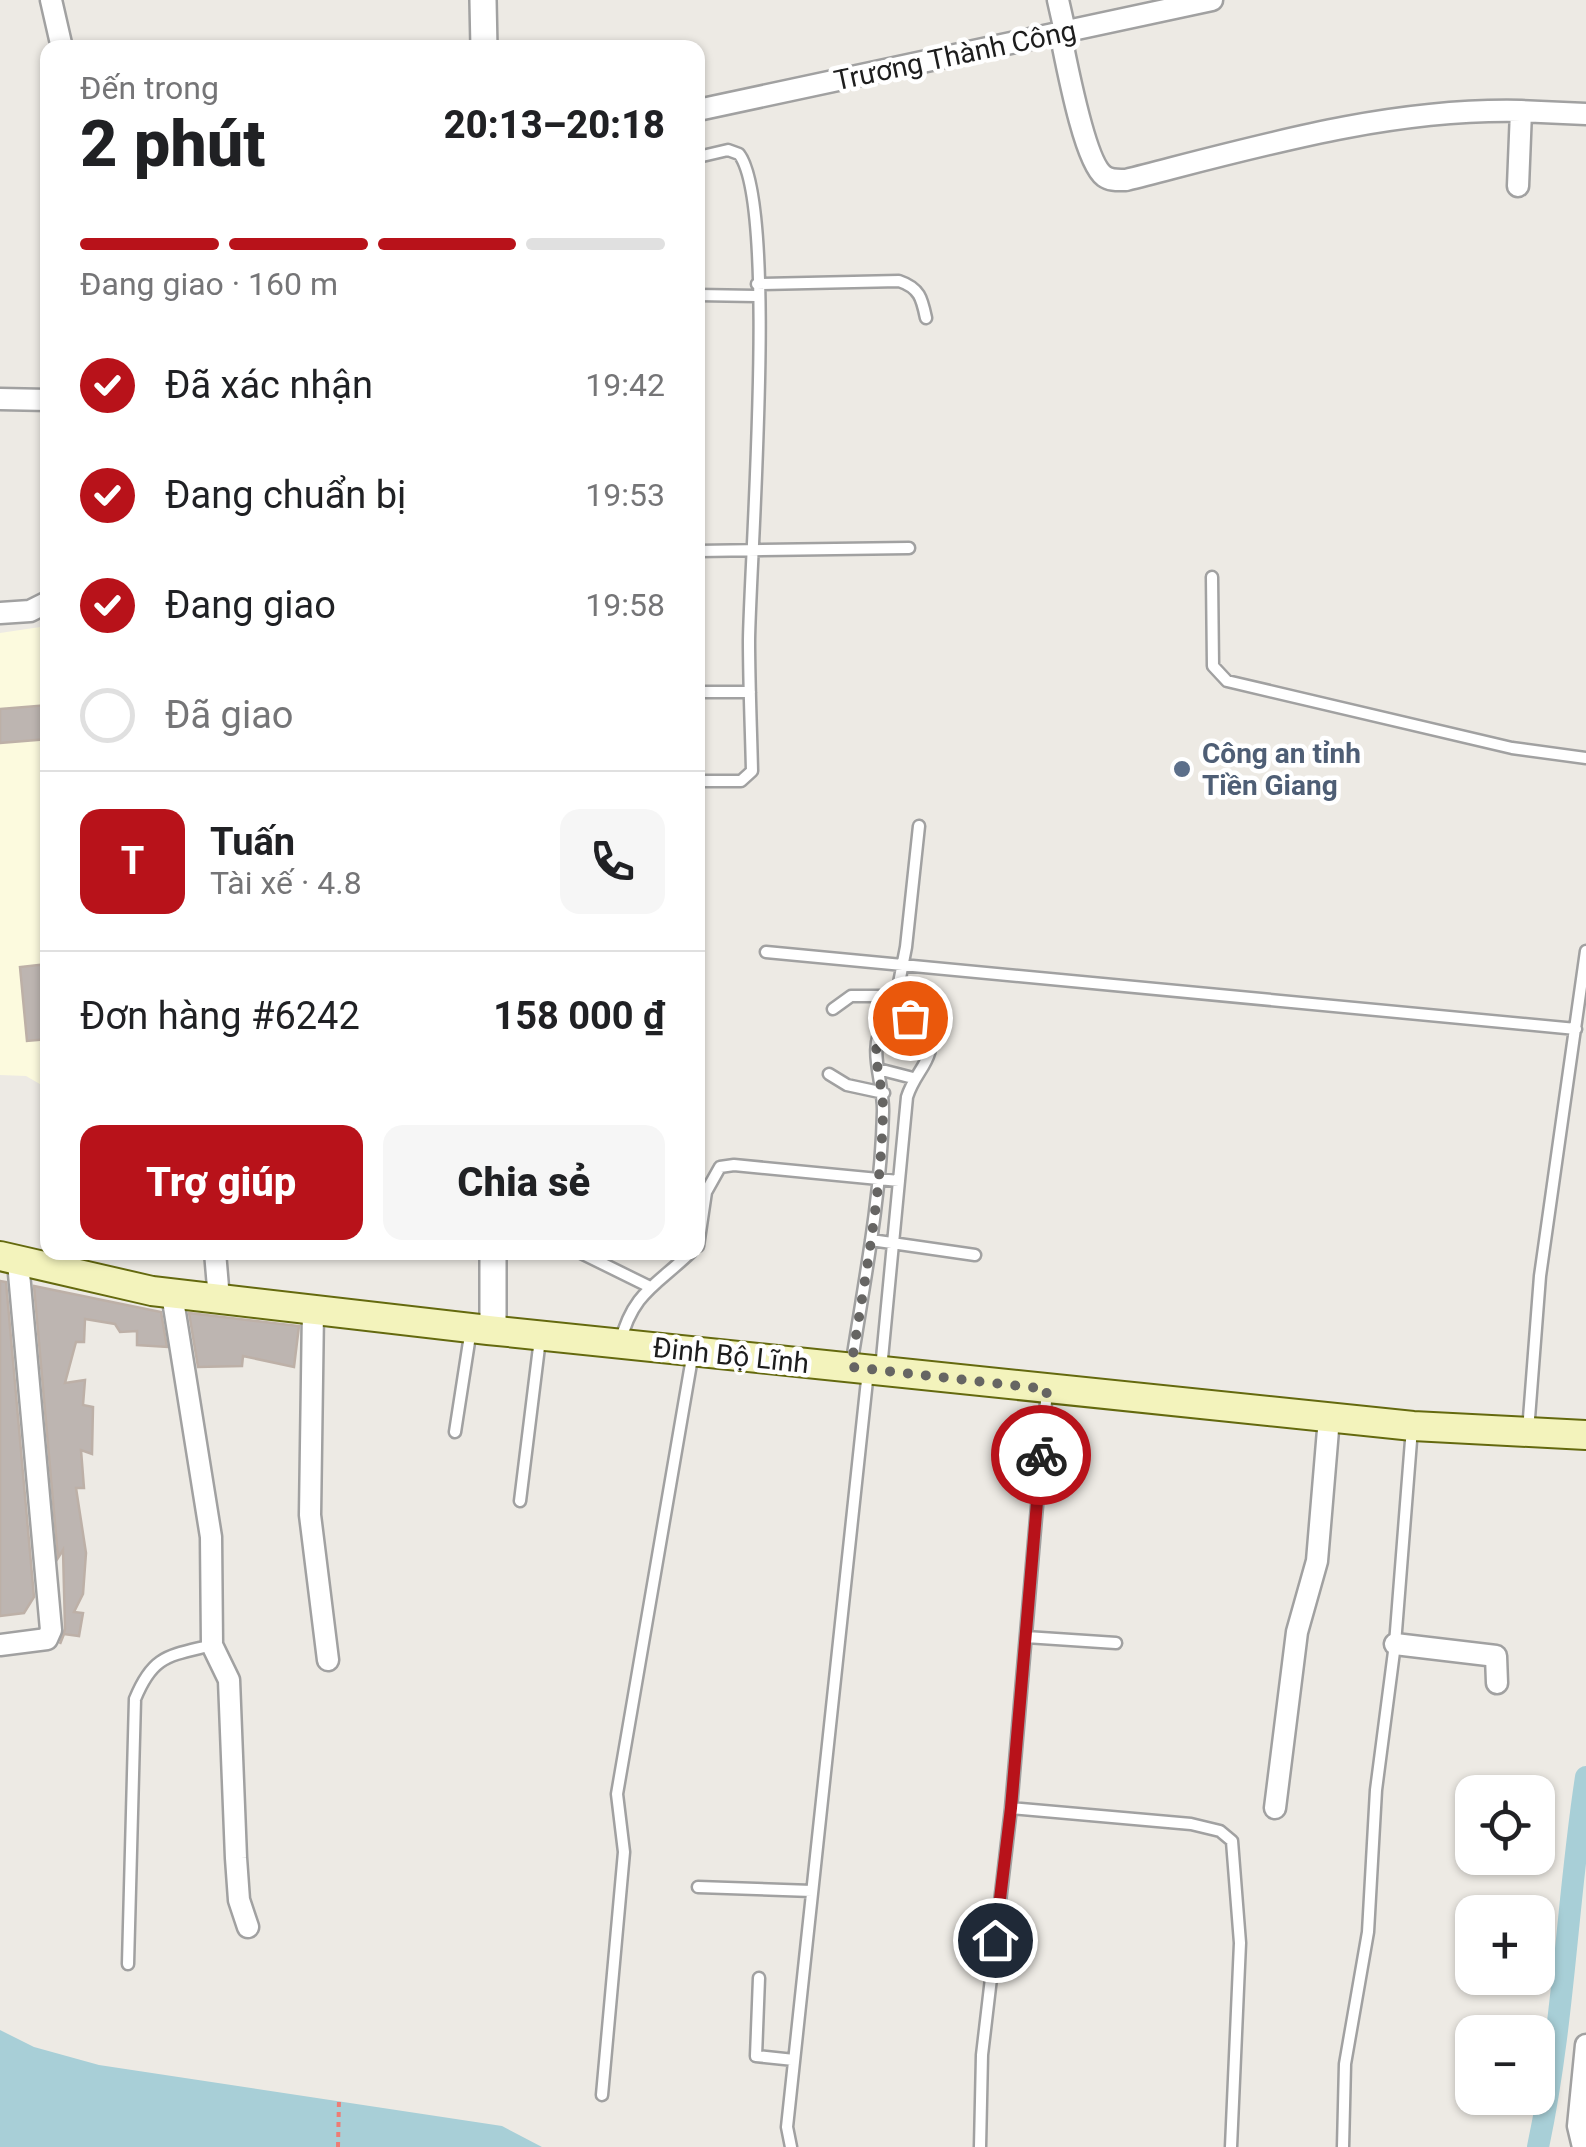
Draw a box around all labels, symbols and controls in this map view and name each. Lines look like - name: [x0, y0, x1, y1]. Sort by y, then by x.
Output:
- street label: Trương Thành Công: [831, 14, 1079, 97]
- text: Đến trong: [80, 69, 219, 107]
- text: 20:13–20:18: [444, 103, 665, 147]
- text: 2 phút: [80, 106, 266, 182]
- text: Đang giao · 160 m: [80, 265, 338, 303]
- icon: check: [80, 358, 135, 413]
- text: Đã xác nhận: [165, 363, 373, 407]
- text: 19:42: [585, 366, 665, 404]
- icon: check: [80, 468, 135, 523]
- text: Đang chuẩn bị: [165, 473, 406, 517]
- text: 19:53: [585, 476, 665, 514]
- icon: check: [80, 578, 135, 633]
- text: Đang giao: [165, 583, 336, 627]
- text: 19:58: [585, 586, 665, 624]
- text: Đã giao: [165, 693, 294, 737]
- place label: Công an tỉnh Tiền Giang: [1202, 737, 1361, 802]
- marker: Công an tỉnh Tiền Giang: [1171, 758, 1193, 780]
- button: phone: [560, 809, 665, 914]
- text: Tuấn: [210, 820, 295, 864]
- text: T: [121, 839, 144, 883]
- text: Tài xế · 4.8: [210, 864, 362, 902]
- pin: [868, 976, 953, 1061]
- icon: bag: [883, 991, 938, 1046]
- text: Đơn hàng #6242: [80, 994, 360, 1038]
- text: 158 000 ₫: [493, 994, 665, 1038]
- button: Trợ giúp: [80, 1125, 363, 1240]
- button: Chia sẻ: [383, 1125, 665, 1240]
- street label: Đinh Bộ Lĩnh: [651, 1331, 811, 1380]
- courier: [991, 1405, 1091, 1505]
- icon: bike: [1014, 1428, 1069, 1483]
- map controls: [1455, 1775, 1555, 2115]
- button: locate: [1455, 1775, 1555, 1875]
- button: +: [1455, 1895, 1555, 1995]
- pin: [953, 1898, 1038, 1983]
- icon: home: [968, 1913, 1023, 1968]
- button: −: [1455, 2015, 1555, 2115]

